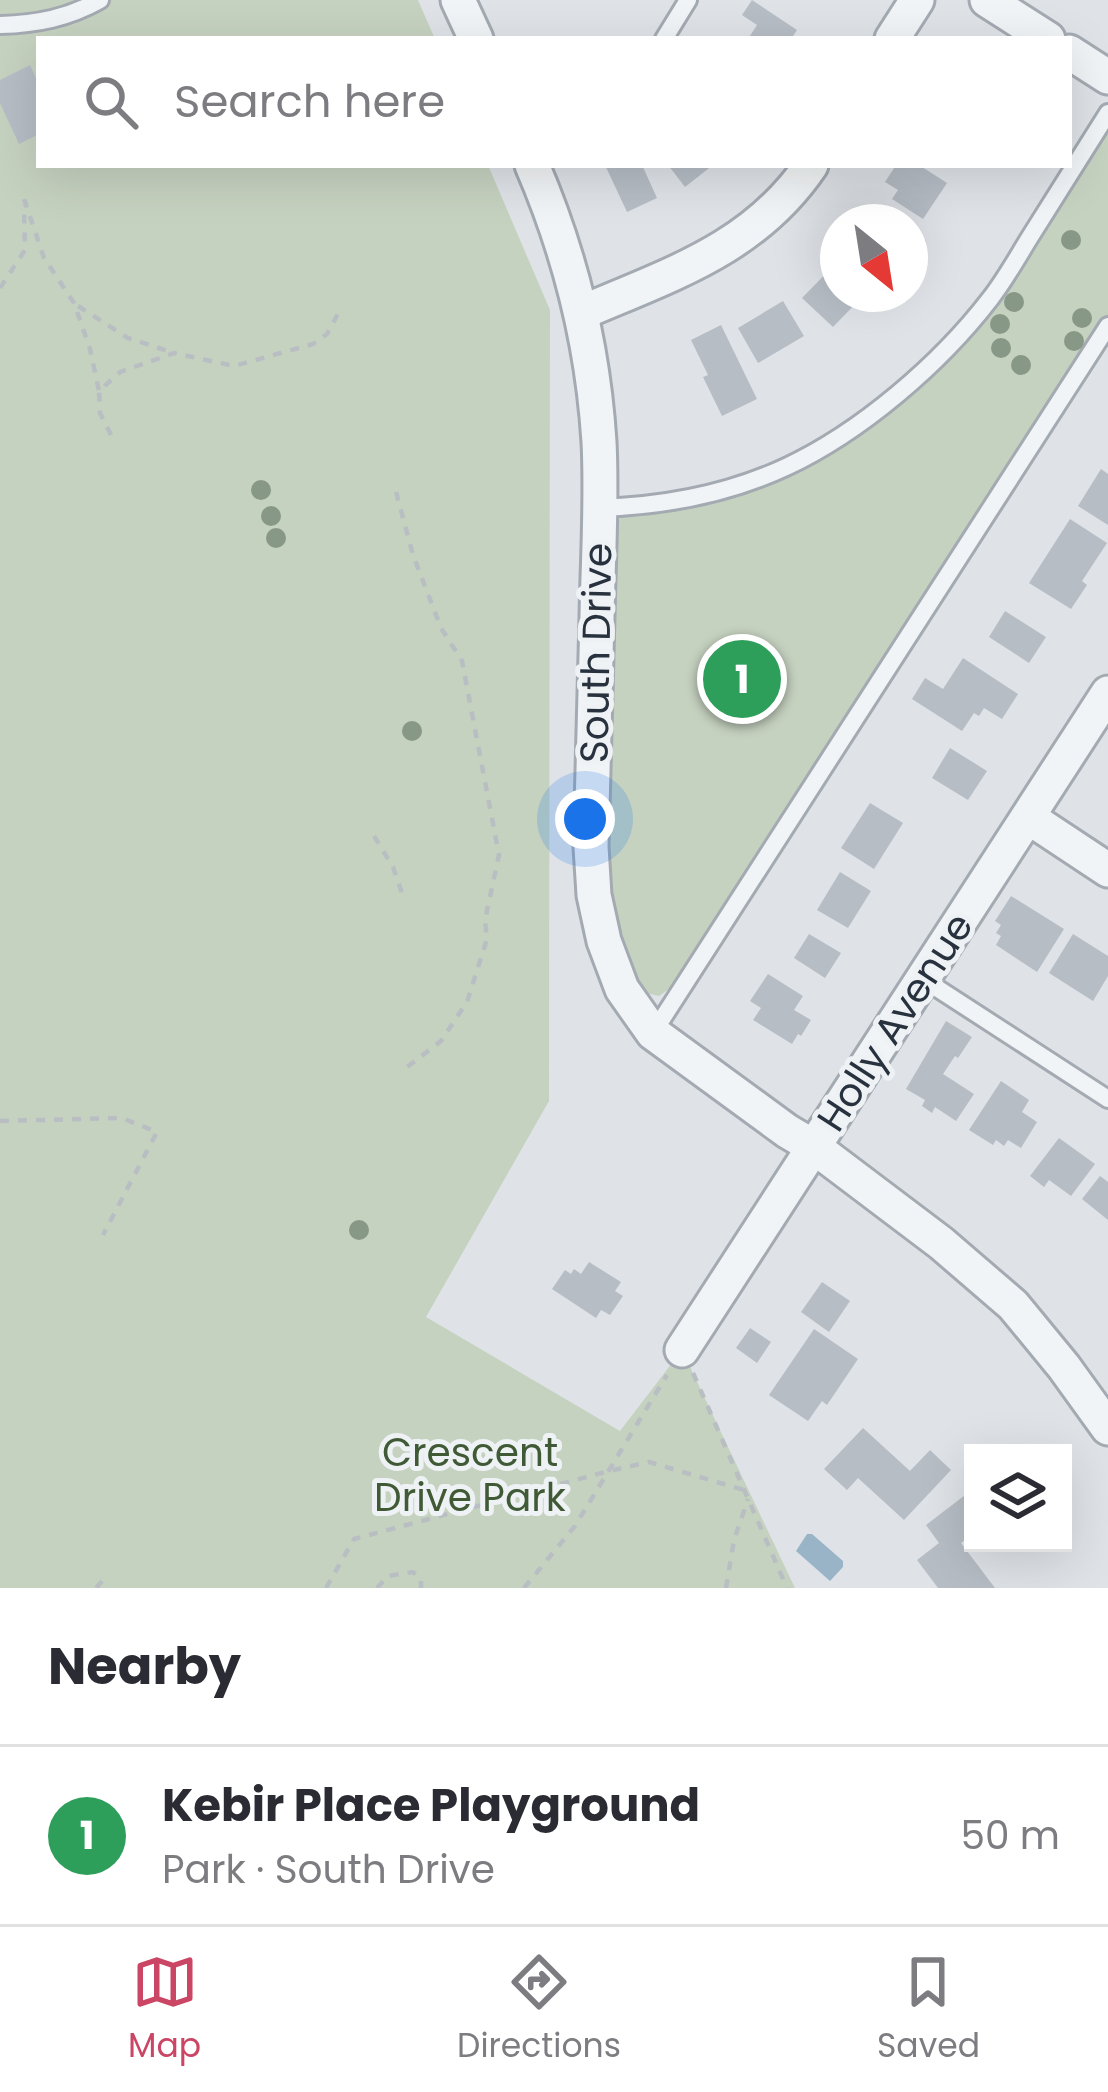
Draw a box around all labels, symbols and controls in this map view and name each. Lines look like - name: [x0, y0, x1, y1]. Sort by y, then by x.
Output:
- search box: [36, 36, 1072, 168]
- icon: search: [78, 69, 144, 135]
- text: Search here: [174, 70, 445, 133]
- north arrow: [820, 204, 928, 312]
- street label: South Drive: [567, 542, 625, 764]
- pin: 1: [703, 634, 781, 724]
- your location: [555, 789, 615, 849]
- street label: Holly Avenue: [804, 902, 986, 1142]
- park label: Crescent Drive Park: [374, 1425, 566, 1525]
- map controls: [964, 1444, 1072, 1552]
- button: layers: [964, 1444, 1072, 1552]
- text: Nearby: [48, 1630, 241, 1702]
- text: Kebir Place Playground: [162, 1774, 700, 1837]
- text: 1: [80, 1808, 94, 1863]
- text: 50 m: [960, 1808, 1060, 1863]
- text: Park · South Drive: [162, 1842, 495, 1897]
- tab: Map: [128, 1949, 201, 2071]
- tab: Directions: [457, 1949, 621, 2071]
- tab: Saved: [877, 1949, 980, 2071]

